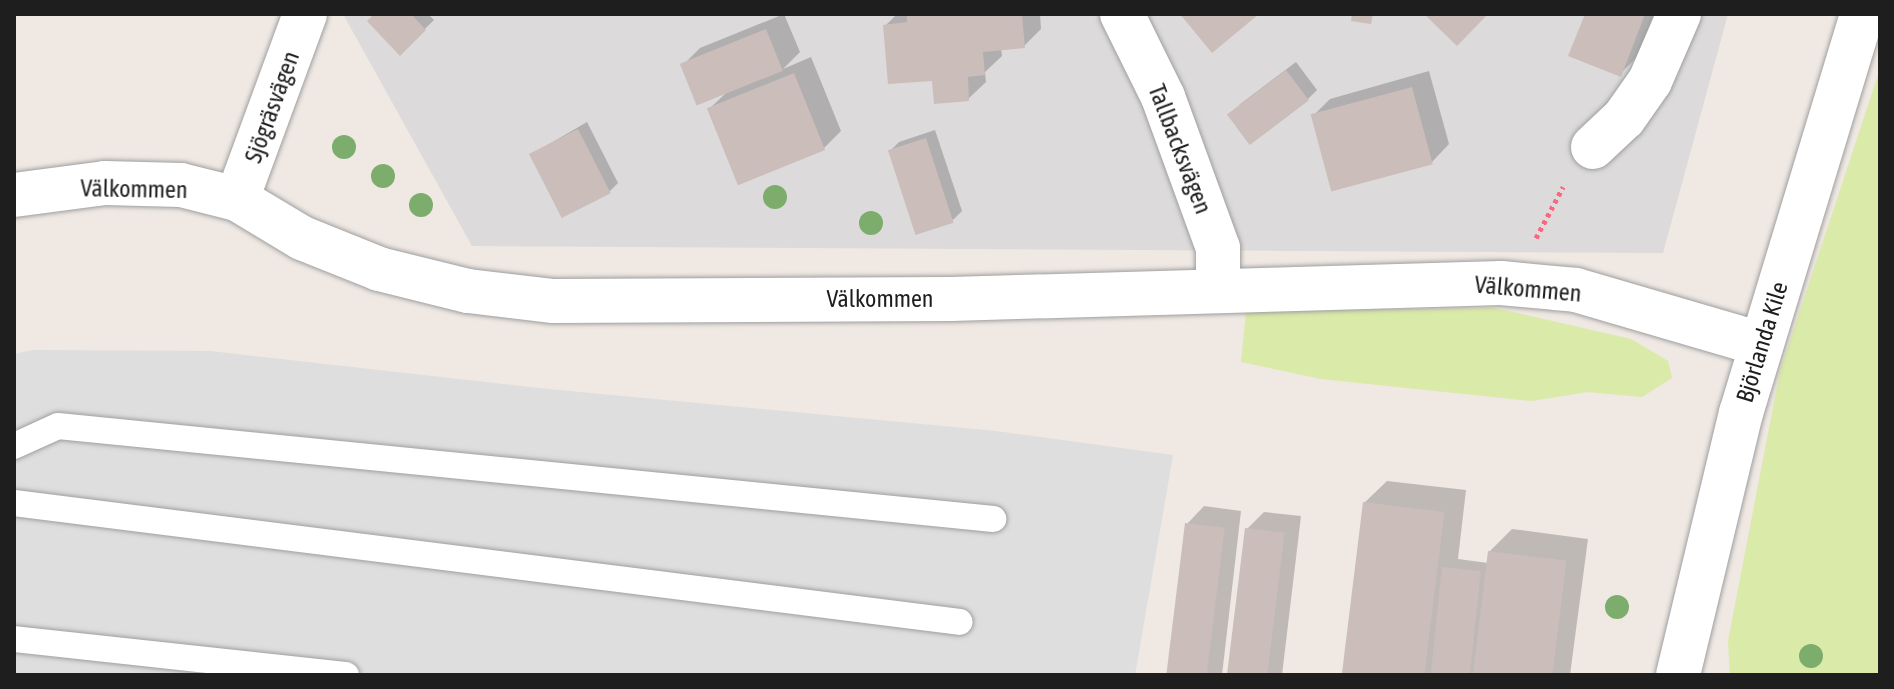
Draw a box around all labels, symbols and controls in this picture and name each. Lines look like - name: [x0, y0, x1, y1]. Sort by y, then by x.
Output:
- street label: Sjögräsvägen: [239, 47, 305, 167]
- street label: Tallbacksvägen: [1142, 80, 1218, 218]
- street label: Välkommen: [80, 174, 188, 204]
- street label: Välkommen: [1473, 270, 1583, 308]
- street label: Björlanda Kile: [1730, 278, 1794, 406]
- street label: Välkommen: [826, 285, 934, 313]

